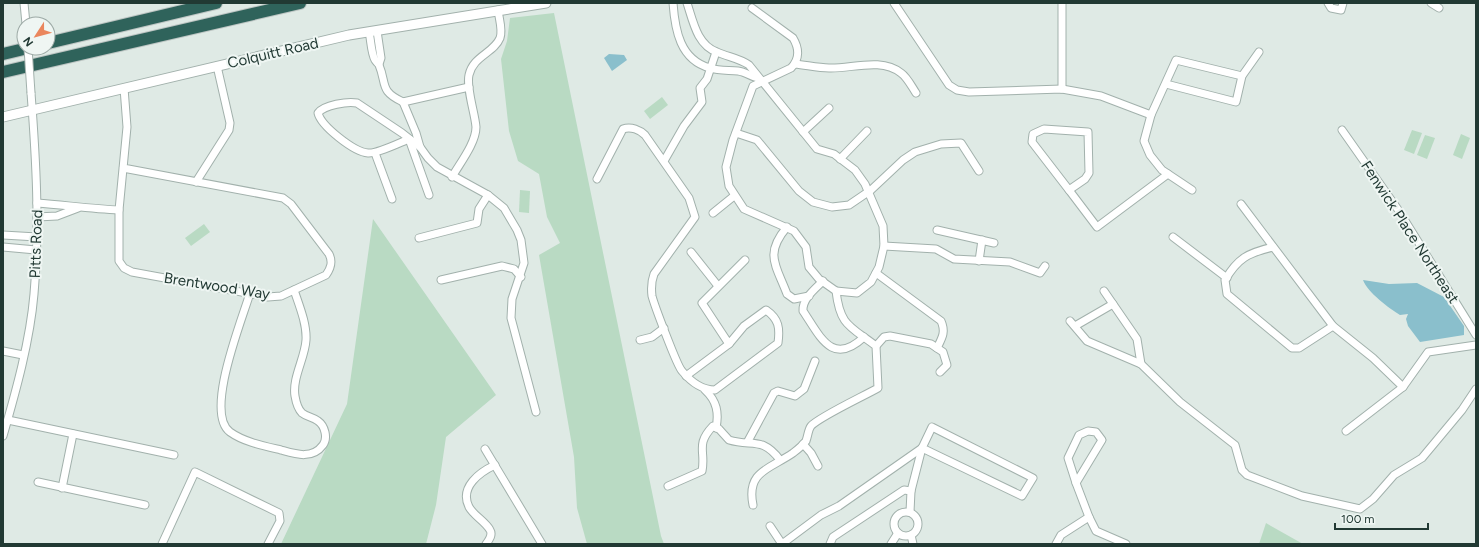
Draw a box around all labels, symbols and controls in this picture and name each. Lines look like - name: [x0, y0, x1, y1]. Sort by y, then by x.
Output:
- north arrow: [16, 16, 56, 56]
- text: N: [21, 34, 36, 49]
- street label: Colquitt Road: [226, 34, 320, 72]
- street label: Fenwick Place Northeast: [1357, 157, 1463, 307]
- street label: Pitts Road: [26, 209, 46, 279]
- street label: Brentwood Way: [163, 269, 271, 303]
- scale bar: [1335, 505, 1428, 531]
- text: 100 m: [1341, 512, 1375, 526]

